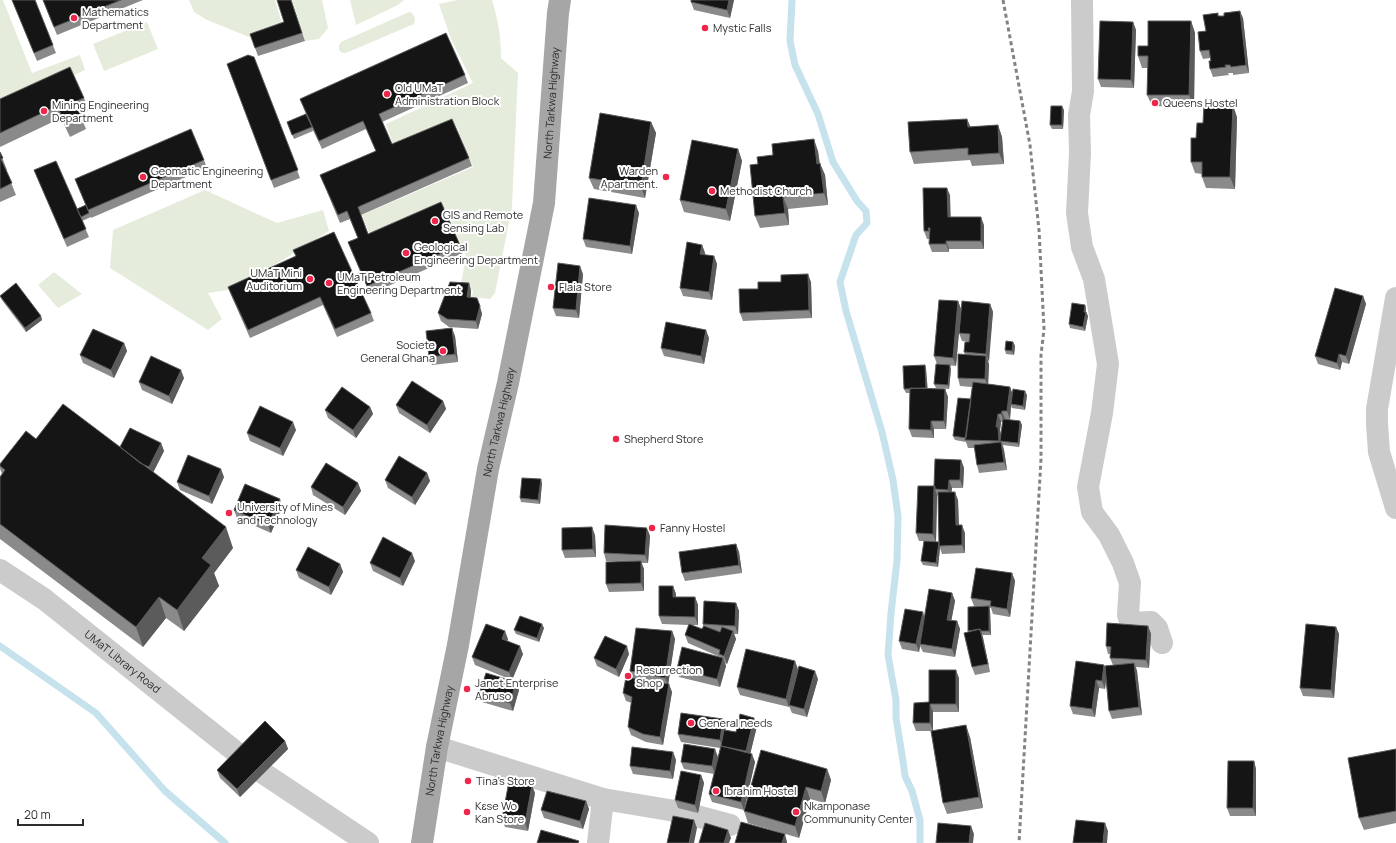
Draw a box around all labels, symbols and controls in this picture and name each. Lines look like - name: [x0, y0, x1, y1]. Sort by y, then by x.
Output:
- place label: Mathematics Department: [82, 4, 149, 32]
- marker: Mathematics Department: [69, 13, 79, 23]
- place label: Mystic Falls: [713, 20, 772, 35]
- marker: Mystic Falls: [700, 23, 710, 33]
- street label: North Tarkwa Highway: [539, 46, 562, 159]
- place label: Old UMaT Administration Block: [395, 80, 500, 108]
- marker: Old UMaT Administration Block: [382, 89, 392, 99]
- place label: Queens Hostel: [1163, 95, 1238, 110]
- place label: Mining Engineering Department: [52, 97, 149, 125]
- marker: Queens Hostel: [1150, 98, 1160, 108]
- marker: Mining Engineering Department: [39, 106, 49, 116]
- place label: Geomatic Engineering Department: [151, 163, 263, 191]
- place label: Warden Apartment.: [601, 163, 658, 191]
- marker: Geomatic Engineering Department: [138, 172, 148, 182]
- marker: Warden Apartment.: [661, 172, 671, 182]
- place label: Methodist Church: [720, 183, 812, 198]
- marker: Methodist Church: [707, 186, 717, 196]
- place label: GIS and Remote Sensing Lab: [443, 207, 524, 235]
- marker: GIS and Remote Sensing Lab: [430, 216, 440, 226]
- place label: Geological Engineering Department: [414, 239, 538, 267]
- marker: Geological Engineering Department: [401, 248, 411, 258]
- place label: UMaT Mini Auditorium: [246, 265, 302, 293]
- place label: UMaT Petroleum Engineering Department: [337, 269, 461, 297]
- marker: UMaT Mini Auditorium: [305, 274, 315, 284]
- marker: UMaT Petroleum Engineering Department: [324, 278, 334, 288]
- place label: Flaia Store: [559, 279, 612, 294]
- marker: Flaia Store: [546, 282, 556, 292]
- place label: Societe General Ghana: [360, 337, 436, 365]
- marker: Societe General Ghana: [438, 346, 448, 356]
- street label: North Tarkwa Highway: [479, 366, 518, 478]
- place label: Shepherd Store: [624, 431, 704, 446]
- marker: Shepherd Store: [611, 434, 621, 444]
- place label: University of Mines and Technology: [237, 499, 333, 527]
- marker: University of Mines and Technology: [224, 508, 234, 518]
- place label: Fanny Hostel: [660, 520, 725, 535]
- marker: Fanny Hostel: [647, 523, 657, 533]
- street label: UMaT Library Road: [82, 626, 164, 696]
- place label: Resurrection Shop: [636, 662, 702, 690]
- marker: Resurrection Shop: [623, 671, 633, 681]
- place label: Janet Enterprise Abruso: [475, 675, 559, 703]
- street label: North Tarkwa Highway: [422, 684, 457, 797]
- marker: Janet Enterprise Abruso: [462, 684, 472, 694]
- place label: General needs: [699, 715, 772, 730]
- marker: General needs: [686, 718, 696, 728]
- place label: Tina's Store: [476, 773, 535, 788]
- marker: Tina's Store: [463, 776, 473, 786]
- place label: Ibrahim Hostel: [724, 783, 797, 798]
- marker: Ibrahim Hostel: [711, 786, 721, 796]
- place label: Kɛse Wo Kan Store: [475, 798, 525, 826]
- place label: Nkamponase Commununity Center: [804, 798, 913, 826]
- scale bar: [18, 801, 83, 827]
- text: 20 m: [24, 806, 51, 823]
- marker: Kɛse Wo Kan Store: [462, 807, 472, 817]
- marker: Nkamponase Commununity Center: [791, 807, 801, 817]

